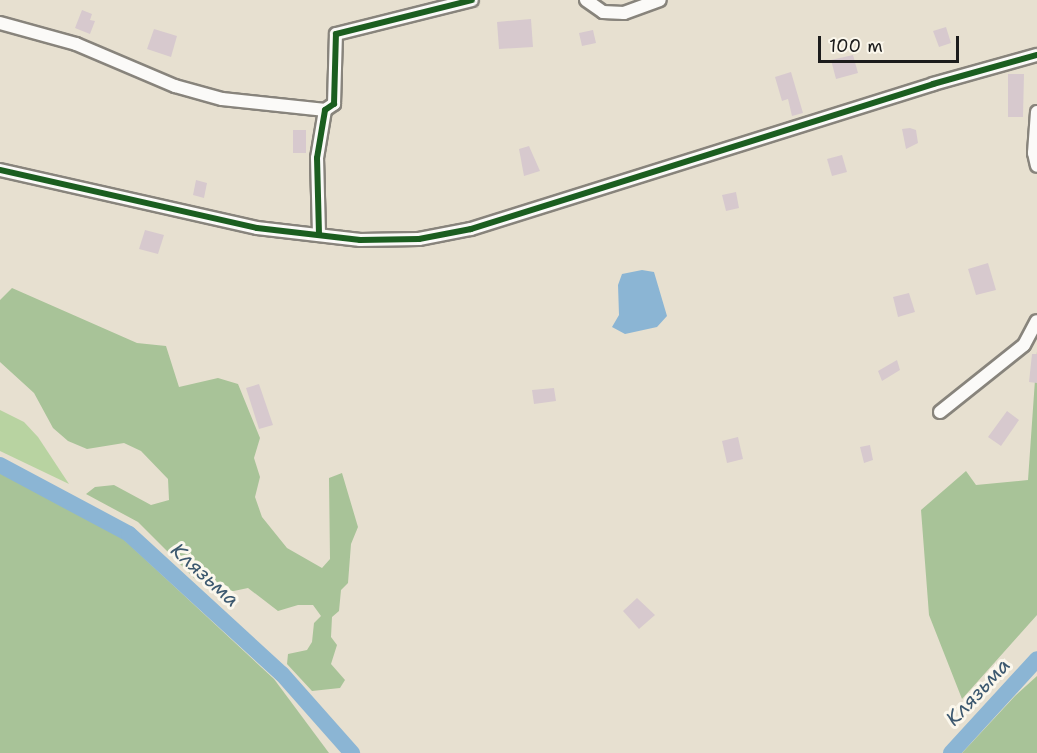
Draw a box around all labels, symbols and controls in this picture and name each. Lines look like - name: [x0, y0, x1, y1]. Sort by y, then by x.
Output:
- scale bar: [821, 24, 962, 62]
- text: 100 m: [829, 34, 883, 58]
- water label: Клязьма: [166, 538, 244, 612]
- water label: Клязьма: [941, 653, 1015, 731]

